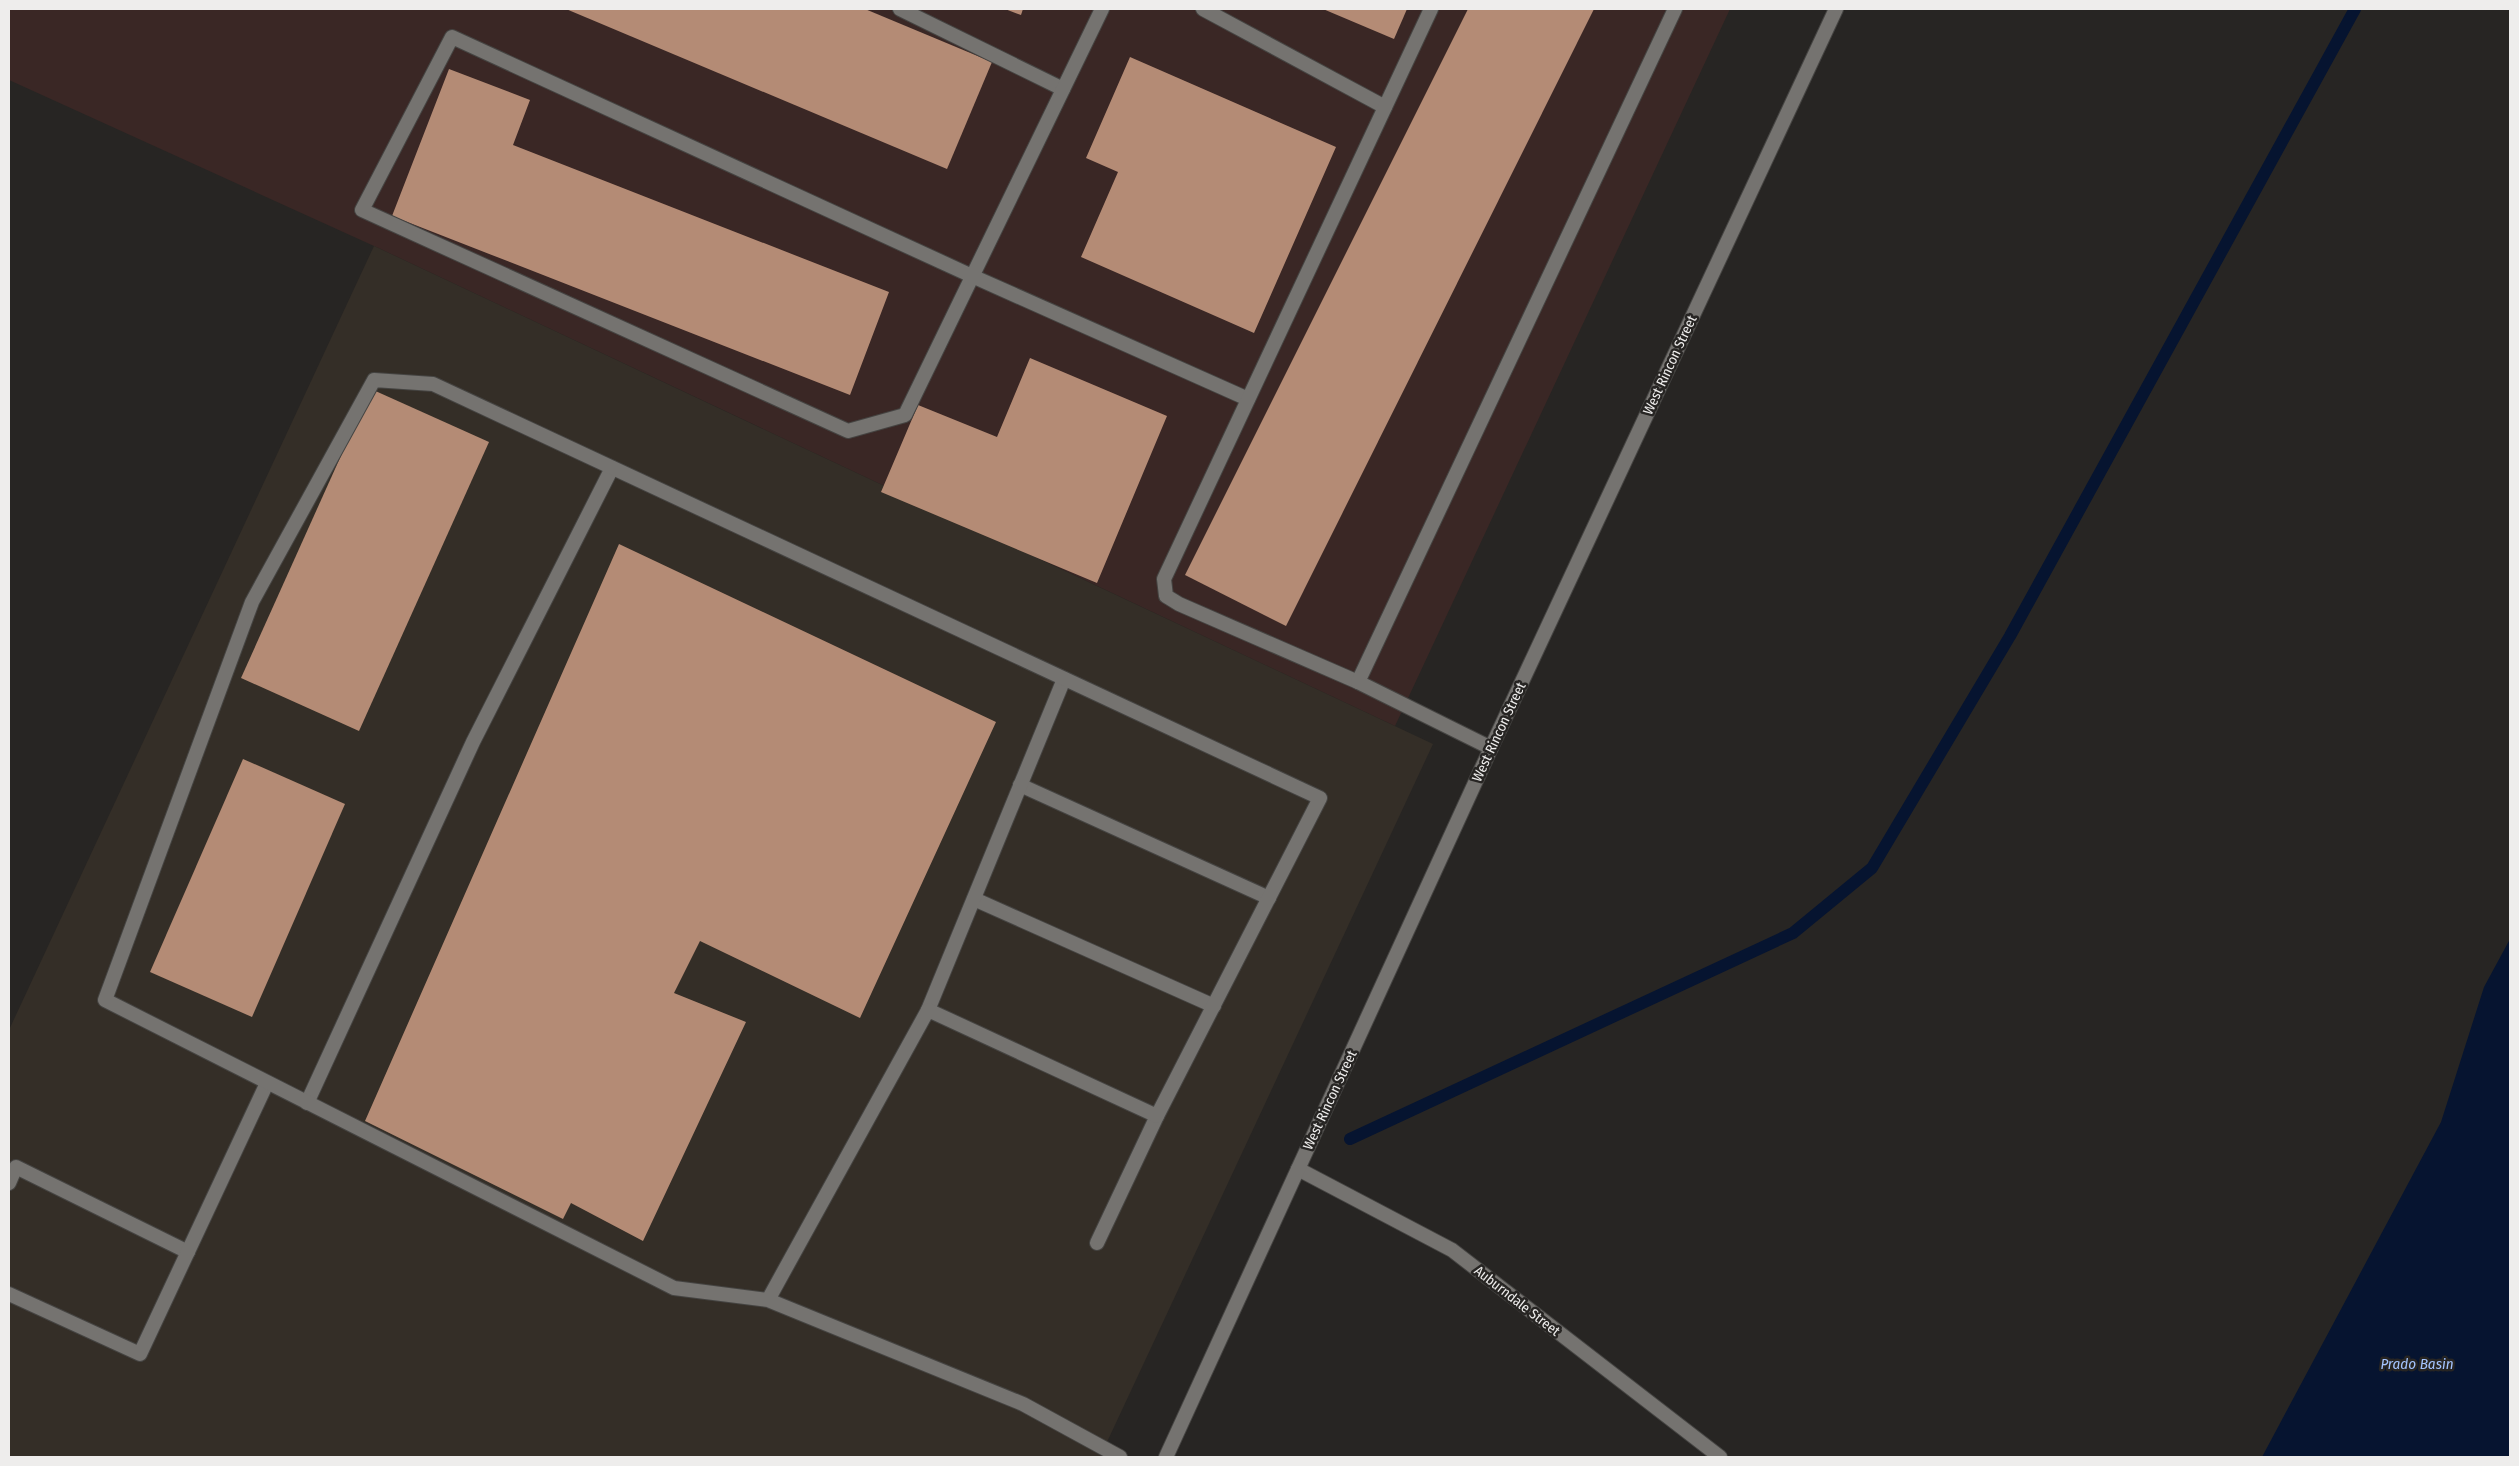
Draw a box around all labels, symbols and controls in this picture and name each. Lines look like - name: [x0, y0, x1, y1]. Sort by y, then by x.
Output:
- street label: West Rincon Street: [1640, 312, 1701, 417]
- street label: West Rincon Street: [1469, 679, 1530, 784]
- street label: West Rincon Street: [1300, 1047, 1361, 1152]
- street label: Auburndale Street: [1471, 1262, 1564, 1340]
- water label: Prado Basin: [2380, 1355, 2454, 1373]

